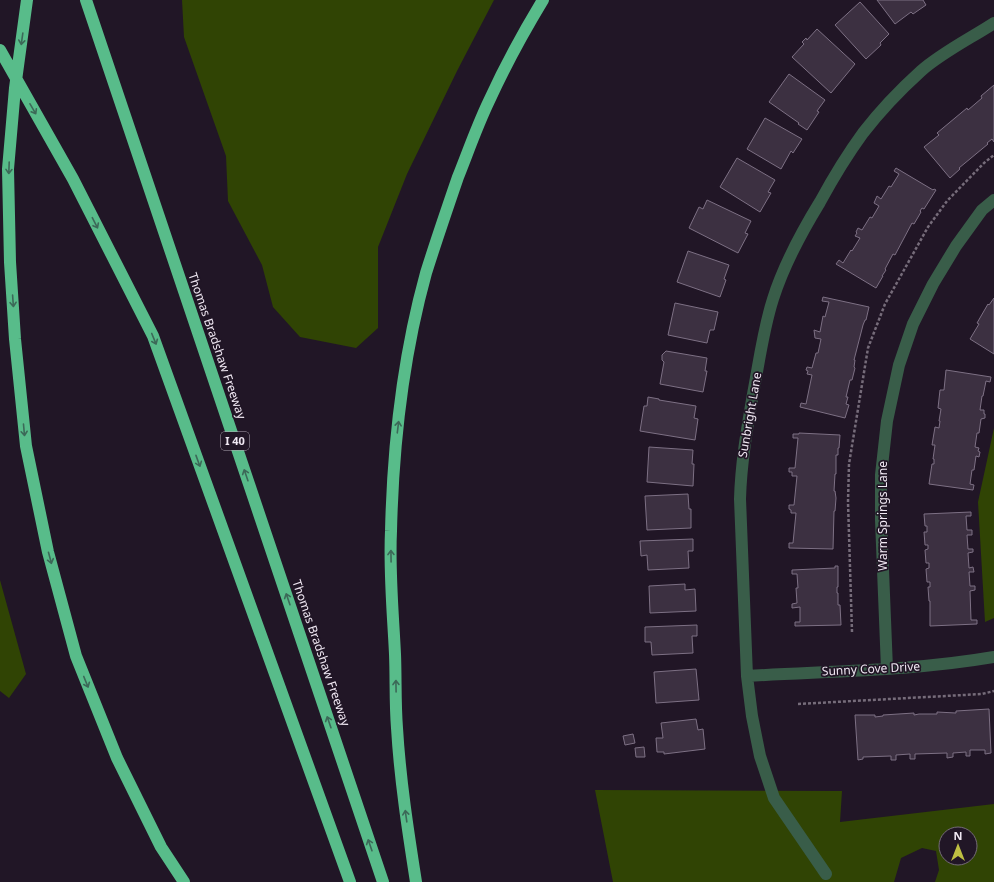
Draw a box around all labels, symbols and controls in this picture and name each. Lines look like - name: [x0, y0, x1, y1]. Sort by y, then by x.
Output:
- one-way arrow: [18, 32, 26, 45]
- one-way arrow: [30, 103, 37, 115]
- one-way arrow: [5, 161, 13, 174]
- one-way arrow: [92, 217, 99, 229]
- street label: Thomas Bradshaw Freeway: [184, 270, 251, 422]
- one-way arrow: [9, 294, 16, 307]
- one-way arrow: [150, 332, 158, 344]
- street label: Sunbright Lane: [734, 371, 765, 459]
- one-way arrow: [394, 421, 402, 434]
- one-way arrow: [20, 423, 28, 436]
- road number: I 40: [221, 432, 249, 450]
- one-way arrow: [195, 454, 202, 467]
- street label: Warm Springs Lane: [874, 461, 891, 571]
- one-way arrow: [242, 469, 249, 482]
- one-way arrow: [387, 550, 395, 563]
- one-way arrow: [46, 551, 54, 564]
- street label: Thomas Bradshaw Freeway: [288, 577, 355, 729]
- one-way arrow: [283, 593, 291, 605]
- street label: Sunny Cove Drive: [821, 657, 921, 680]
- one-way arrow: [83, 676, 91, 688]
- one-way arrow: [392, 680, 400, 693]
- one-way arrow: [325, 715, 332, 728]
- one-way arrow: [402, 810, 410, 823]
- north arrow: [938, 826, 978, 866]
- text: N: [954, 828, 962, 843]
- one-way arrow: [366, 839, 374, 851]

